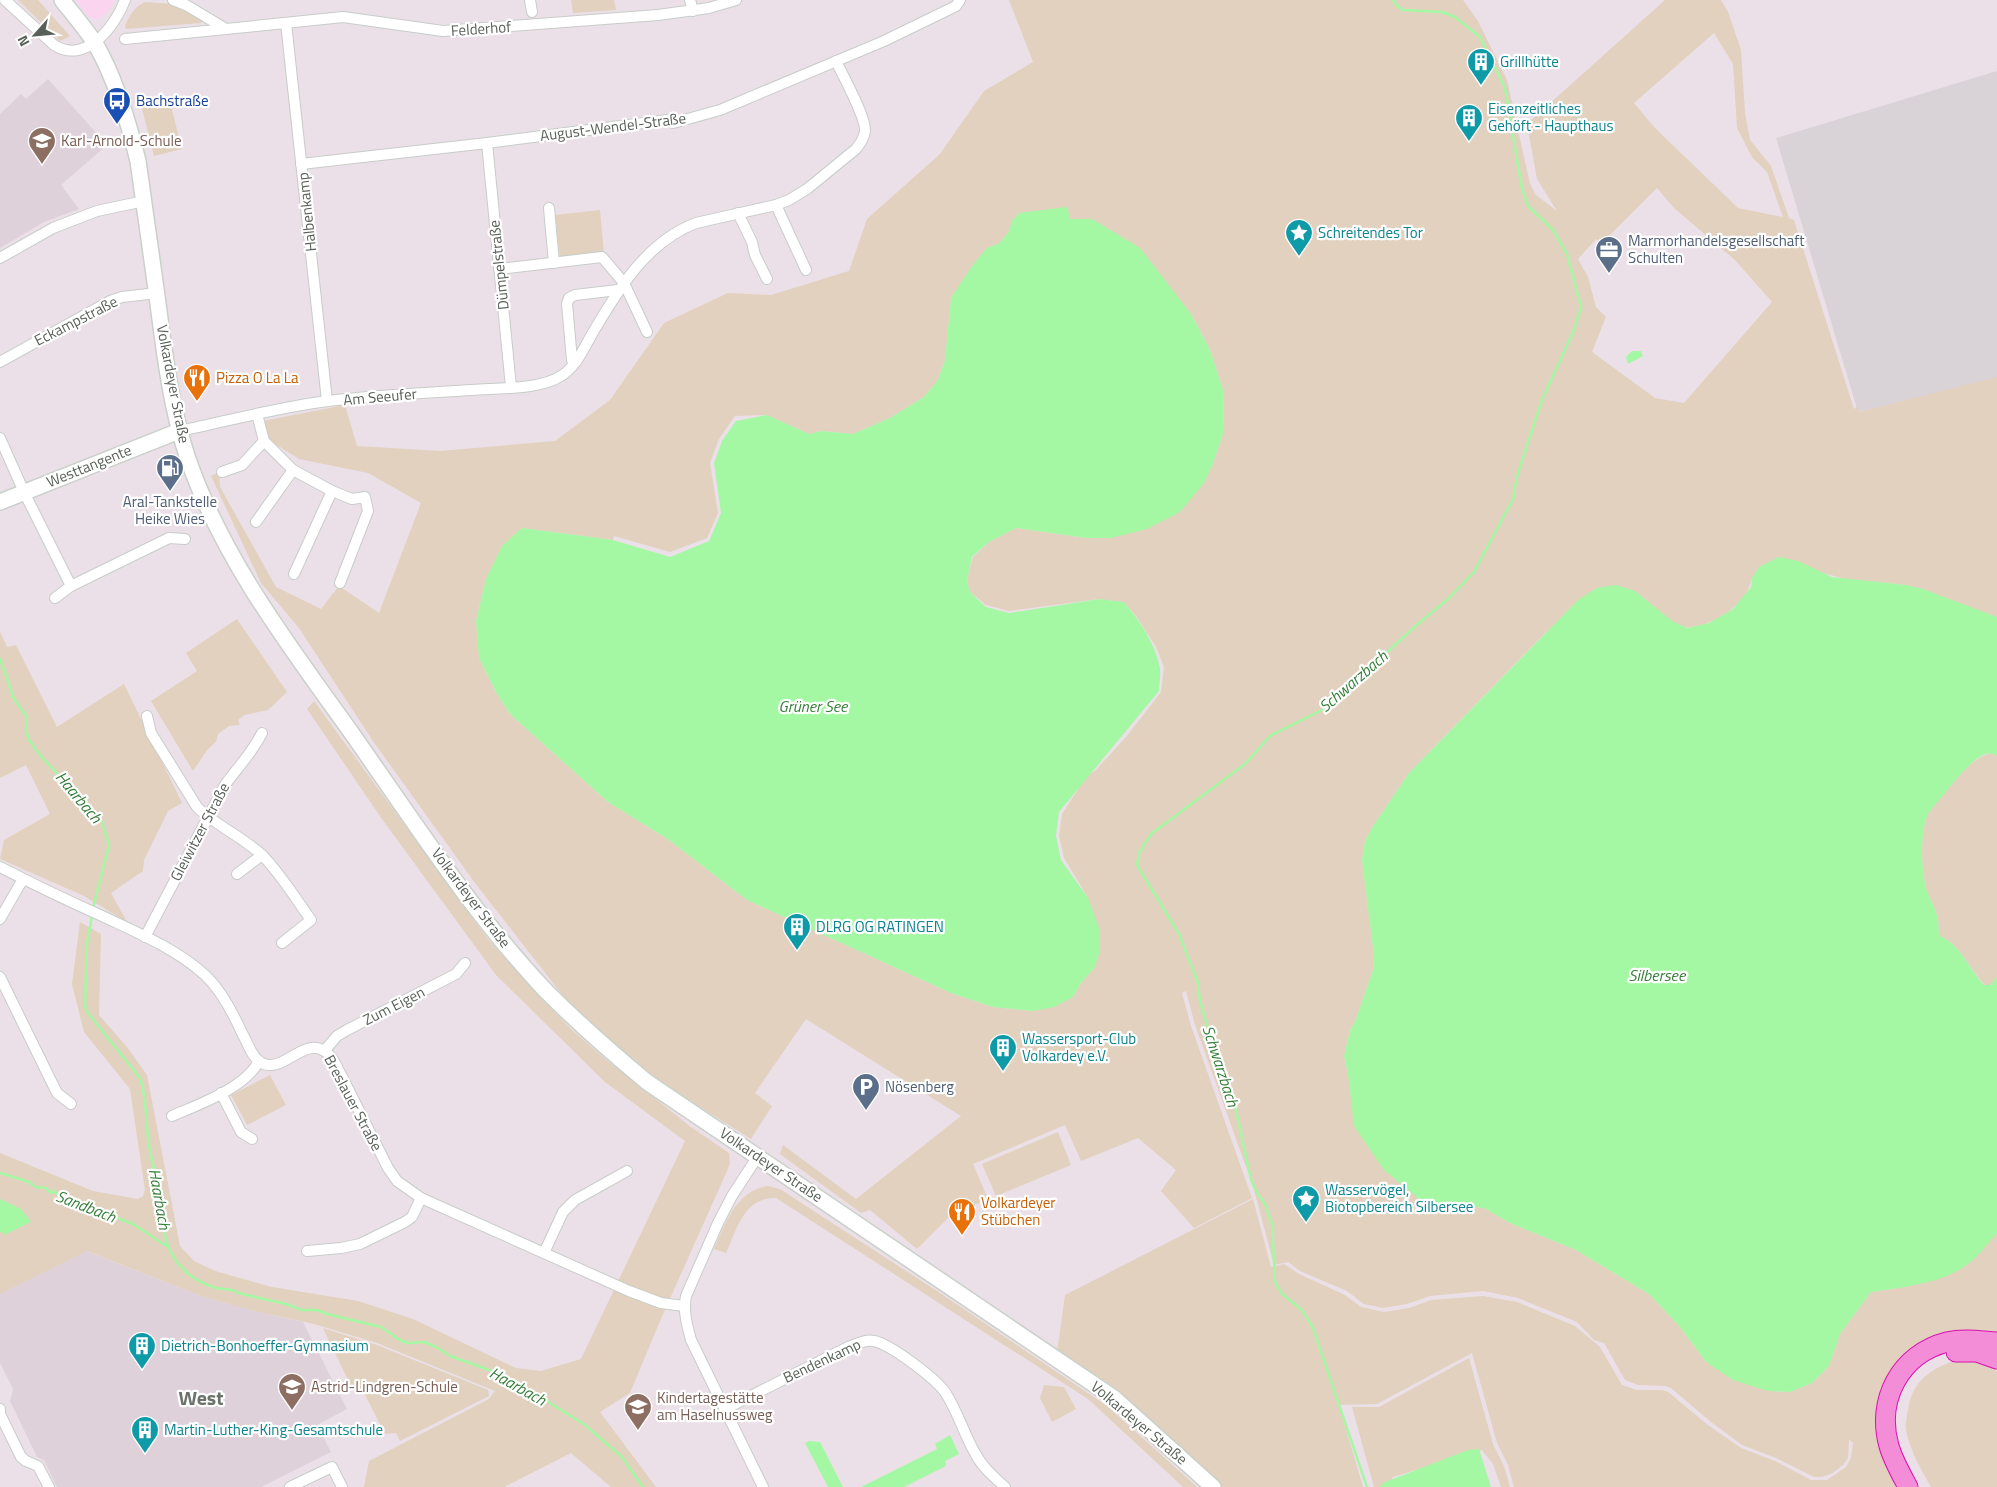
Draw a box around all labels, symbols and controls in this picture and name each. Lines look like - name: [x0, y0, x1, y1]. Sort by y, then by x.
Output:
- north arrow: [10, 10, 60, 60]
- street label: Felderhof: [450, 15, 512, 42]
- text: N: [11, 32, 35, 50]
- building icon: Grillhütte: [1466, 47, 1496, 86]
- place label: Grillhütte: [1500, 50, 1559, 73]
- bus stop icon: Bachstraße: [102, 86, 132, 125]
- place label: Bachstraße: [136, 89, 208, 112]
- place label: Eisenzeitliches Gehöft - Haupthaus: [1488, 97, 1613, 137]
- building icon: Eisenzeitliches Gehöft - Haupthaus: [1454, 103, 1484, 142]
- street label: August-Wendel-Straße: [539, 106, 687, 147]
- school or university icon: Karl-Arnold-Schule: [27, 126, 57, 165]
- place label: Karl-Arnold-Schule: [61, 129, 182, 152]
- street label: Halbenkamp: [291, 171, 322, 253]
- place icon: Schreitendes Tor: [1284, 218, 1314, 257]
- street label: Dümpelstraße: [482, 219, 515, 311]
- place label: Schreitendes Tor: [1318, 221, 1423, 244]
- place label: Marmorhandelsgesellschaft Schulten: [1628, 229, 1805, 269]
- office icon: Marmorhandelsgesellschaft Schulten: [1594, 235, 1624, 274]
- street label: Eckampstraße: [30, 290, 122, 351]
- street label: Volkardeyer Straße: [151, 323, 196, 445]
- restaurant icon: Pizza O La La: [182, 363, 212, 402]
- place label: Pizza O La La: [216, 366, 299, 389]
- street label: Am Seeufer: [342, 382, 418, 411]
- street label: Westtangente: [43, 438, 135, 493]
- fuel station icon: Aral-Tankstelle Heike Wies: [155, 453, 185, 492]
- place label: Aral-Tankstelle Heike Wies: [123, 490, 217, 530]
- water label: Schwarzbach: [1313, 644, 1393, 718]
- water label: Grüner See: [779, 694, 849, 718]
- water label: Haarbach: [50, 766, 109, 829]
- street label: Gleiwitzer Straße: [164, 778, 235, 885]
- street label: Volkardeyer Straße: [426, 843, 517, 953]
- building icon: DLRG OG RATINGEN: [782, 912, 812, 951]
- place label: DLRG OG RATINGEN: [816, 915, 944, 938]
- water label: Silbersee: [1629, 963, 1687, 987]
- street label: Zum Eigen: [359, 980, 429, 1031]
- water label: Schwarzbach: [1197, 1022, 1246, 1111]
- place label: Wassersport-Club Volkardey e.V.: [1022, 1027, 1136, 1067]
- building icon: Wassersport-Club Volkardey e.V.: [988, 1033, 1018, 1072]
- street label: Breslauer Straße: [318, 1051, 388, 1155]
- parking icon: Nösenberg: [851, 1072, 881, 1111]
- place label: Nösenberg: [885, 1075, 954, 1098]
- street label: Volkardeyer Straße: [715, 1121, 827, 1208]
- water label: Haarbach: [143, 1167, 177, 1232]
- place label: Wasservögel, Biotopbereich Silbersee: [1325, 1178, 1473, 1218]
- water label: Sandbach: [53, 1184, 120, 1229]
- place icon: Wasservögel, Biotopbereich Silbersee: [1291, 1184, 1321, 1223]
- place label: Volkardeyer Stübchen: [981, 1191, 1056, 1231]
- restaurant icon: Volkardeyer Stübchen: [947, 1197, 977, 1236]
- building icon: Dietrich-Bonhoeffer-Gymnasium: [127, 1331, 157, 1370]
- street label: Bendenkamp: [779, 1332, 865, 1389]
- place label: Dietrich-Bonhoeffer-Gymnasium: [161, 1334, 369, 1357]
- water label: Haarbach: [485, 1361, 552, 1412]
- school or university icon: Astrid-Lindgren-Schule: [277, 1372, 307, 1411]
- place label: Astrid-Lindgren-Schule: [311, 1375, 458, 1398]
- street label: Volkardeyer Straße: [1086, 1375, 1193, 1470]
- district label: West: [178, 1382, 224, 1413]
- place label: Kindertagestätte am Haselnussweg: [657, 1386, 773, 1426]
- school or university icon: Kindertagestätte am Haselnussweg: [623, 1392, 653, 1431]
- building icon: Martin-Luther-King-Gesamtschule: [130, 1415, 160, 1454]
- place label: Martin-Luther-King-Gesamtschule: [164, 1418, 383, 1441]

